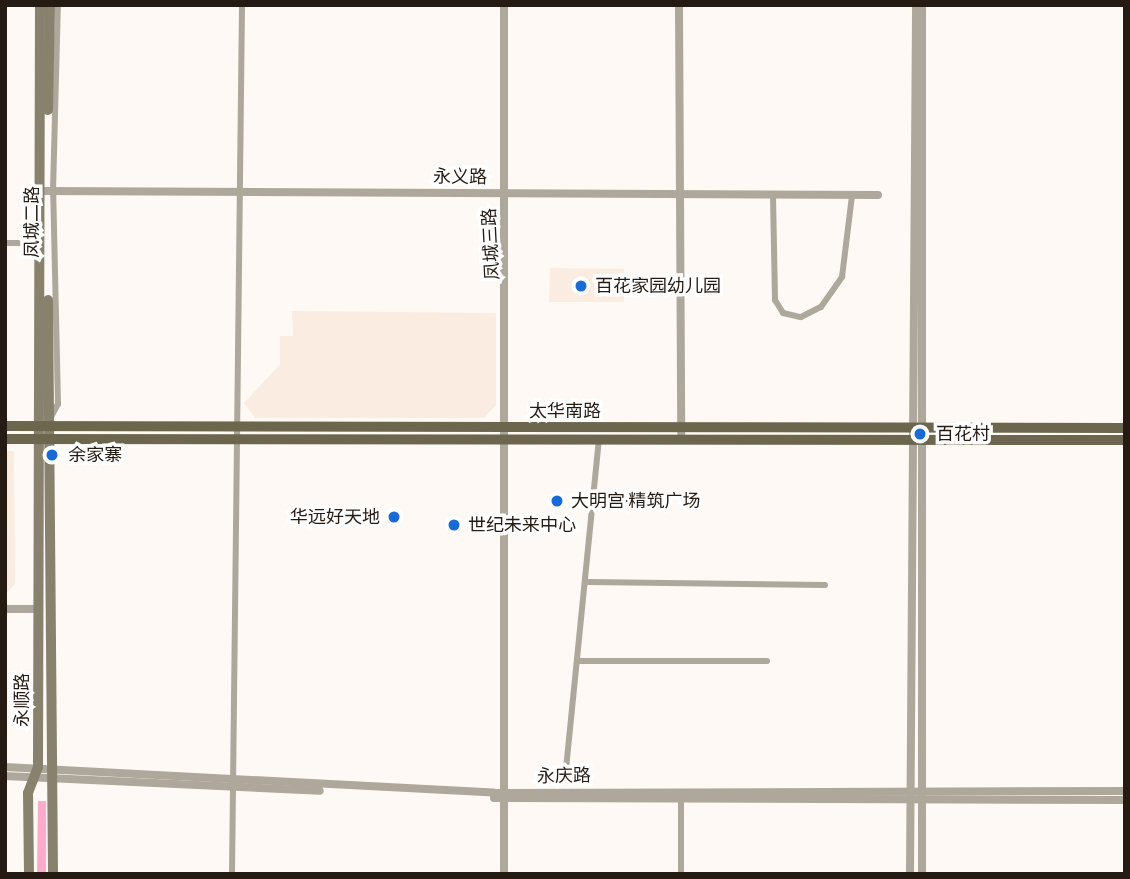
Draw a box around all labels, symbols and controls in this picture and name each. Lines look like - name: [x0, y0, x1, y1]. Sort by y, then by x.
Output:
- street label: 永义路: [433, 166, 487, 188]
- street label: 凤城二路: [21, 186, 43, 258]
- street label: 凤城三路: [478, 207, 504, 281]
- place label: 百花家园幼儿园: [595, 275, 721, 297]
- marker: 百花家园幼儿园: [573, 278, 589, 294]
- street label: 太华南路: [529, 400, 601, 422]
- place label: 百花村: [936, 423, 990, 445]
- marker: 百花村: [910, 424, 930, 444]
- place label: 余家寨: [68, 444, 122, 466]
- marker: 余家寨: [42, 445, 62, 465]
- place label: 大明宫·精筑广场: [571, 490, 700, 512]
- marker: 大明宫·精筑广场: [549, 493, 565, 509]
- place label: 华远好天地: [290, 506, 380, 528]
- marker: 华远好天地: [386, 509, 402, 525]
- place label: 世纪未来中心: [468, 514, 576, 536]
- marker: 世纪未来中心: [446, 517, 462, 533]
- street label: 永顺路: [11, 673, 33, 727]
- street label: 永庆路: [537, 765, 591, 787]

